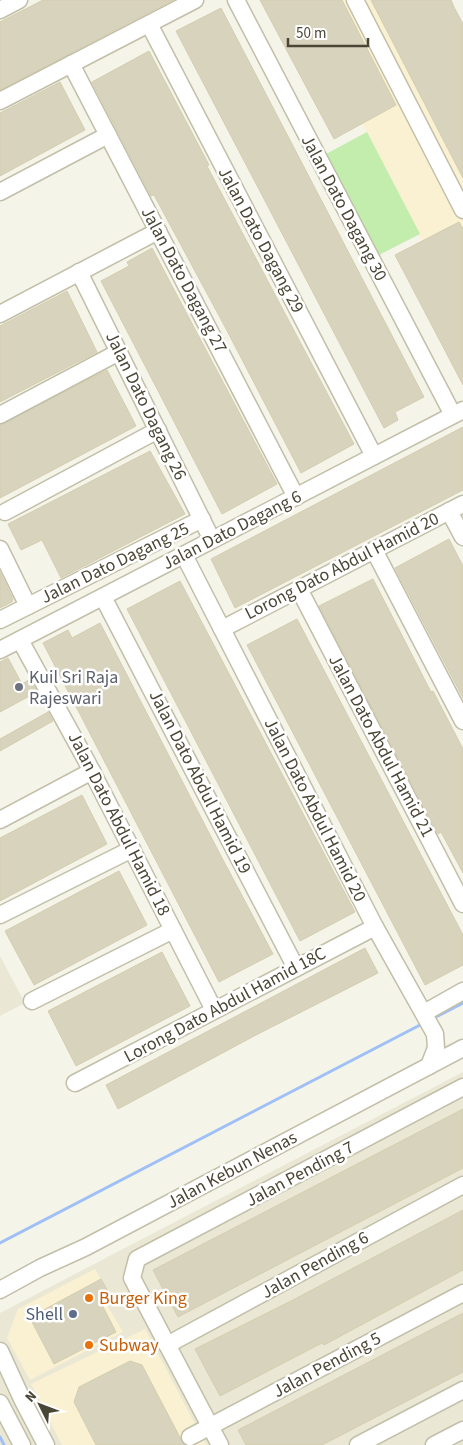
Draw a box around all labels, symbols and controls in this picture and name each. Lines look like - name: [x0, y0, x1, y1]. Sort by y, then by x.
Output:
- scale bar: [288, 15, 368, 47]
- text: 50 m: [296, 23, 326, 44]
- street label: Jalan Dato Dagang 30: [295, 130, 393, 286]
- street label: Jalan Dato Dagang 29: [212, 162, 310, 318]
- street label: Jalan Dato Dagang 27: [135, 202, 233, 358]
- street label: Jalan Dato Dagang 26: [99, 328, 193, 484]
- street label: Jalan Dato Dagang 6: [158, 484, 306, 576]
- street label: Lorong Dato Abdul Hamid 20: [241, 506, 444, 626]
- street label: Jalan Dato Dagang 25: [37, 516, 193, 610]
- street label: Jalan Dato Abdul Hamid 21: [322, 650, 440, 842]
- place label: Kuil Sri Raja Rajeswari: [29, 665, 118, 711]
- marker: Kuil Sri Raja Rajeswari: [13, 681, 25, 693]
- street label: Jalan Dato Abdul Hamid 19: [143, 686, 257, 878]
- street label: Jalan Dato Abdul Hamid 20: [258, 714, 372, 906]
- street label: Jalan Dato Abdul Hamid 18: [62, 728, 176, 920]
- street label: Lorong Dato Abdul Hamid 18C: [120, 941, 330, 1069]
- street label: Jalan Kebun Nenas: [162, 1125, 302, 1215]
- street label: Jalan Pending 7: [241, 1135, 359, 1213]
- street label: Jalan Pending 6: [257, 1225, 373, 1305]
- place label: Burger King: [99, 1286, 187, 1311]
- marker: Burger King: [83, 1292, 95, 1304]
- place label: Shell: [25, 1302, 63, 1327]
- marker: Shell: [67, 1308, 79, 1320]
- street label: Jalan Pending 5: [268, 1326, 386, 1404]
- place label: Subway: [99, 1333, 159, 1358]
- marker: Subway: [83, 1339, 95, 1351]
- north arrow: [15, 1380, 65, 1430]
- text: N: [21, 1387, 42, 1407]

